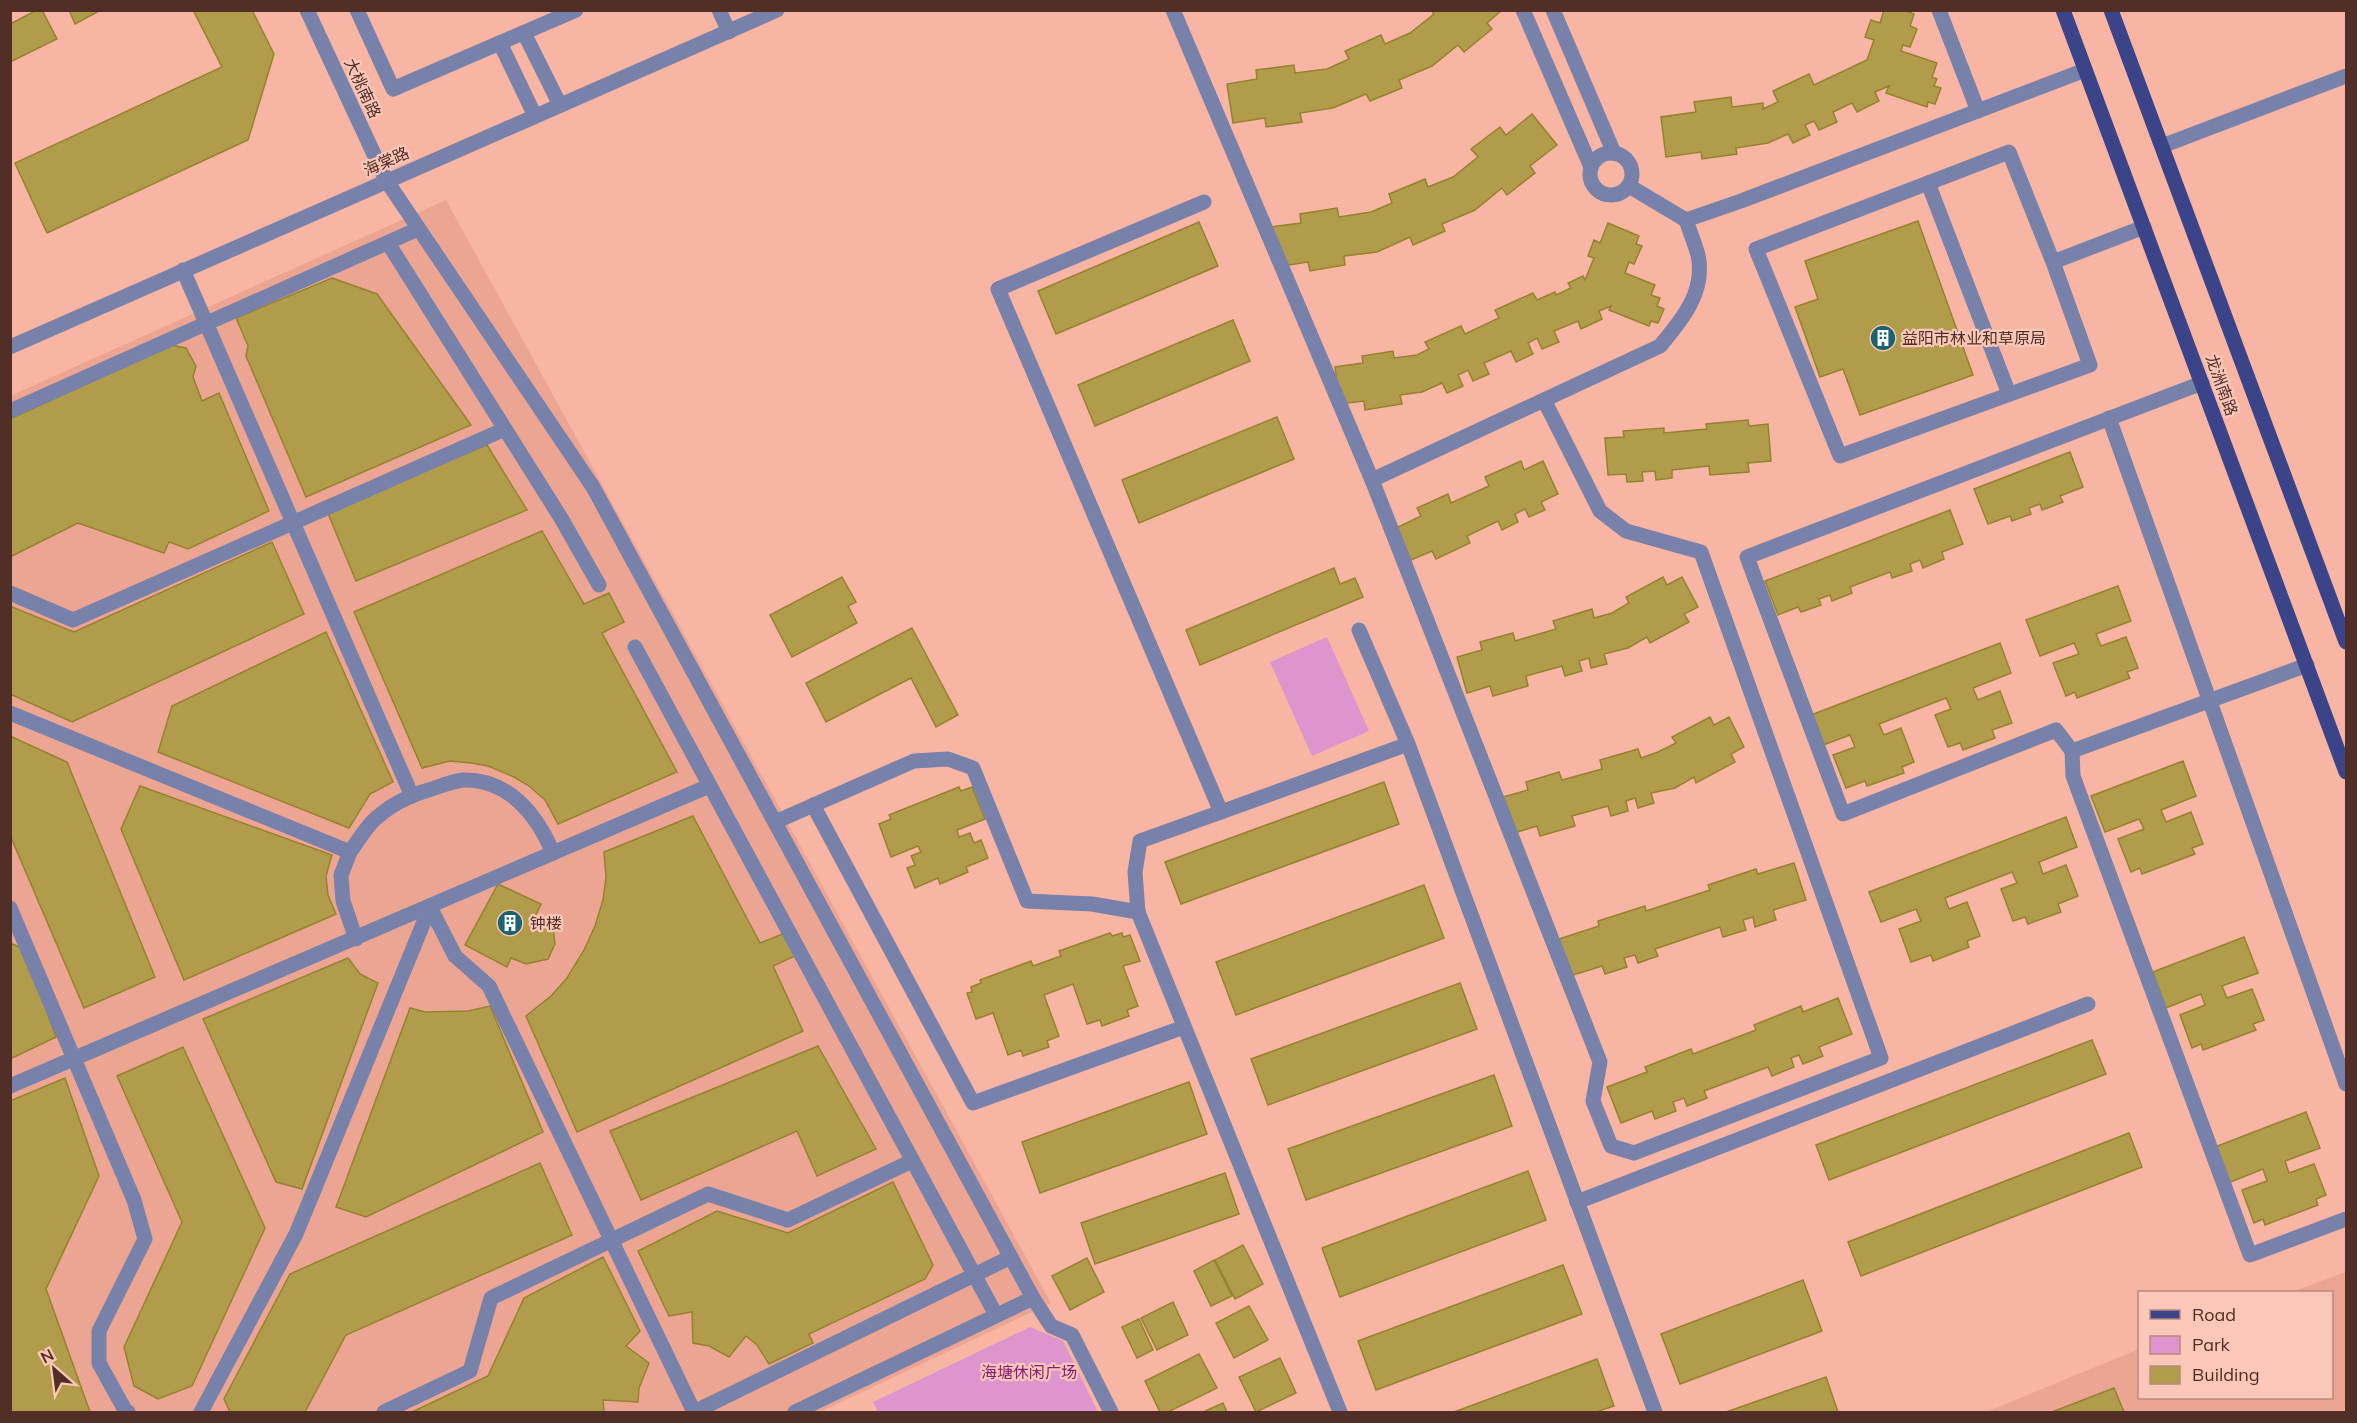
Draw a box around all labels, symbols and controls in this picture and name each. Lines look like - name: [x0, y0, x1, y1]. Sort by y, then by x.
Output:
- street label: 大桃南路: [340, 55, 386, 121]
- street label: 海棠路: [360, 142, 412, 180]
- building icon: 益阳市林业和草原局: [1868, 323, 1898, 353]
- place label: 益阳市林业和草原局: [1902, 328, 2046, 348]
- street label: 龙洲南路: [2202, 352, 2242, 418]
- building icon: 钟楼: [495, 908, 525, 938]
- place label: 钟楼: [530, 913, 562, 933]
- legend: [2138, 1291, 2333, 1399]
- text: Road: [2192, 1303, 2236, 1326]
- text: Park: [2192, 1333, 2231, 1356]
- north arrow: [24, 1339, 84, 1399]
- text: N: [37, 1344, 57, 1367]
- park label: 海塘休闲广场: [981, 1362, 1077, 1382]
- text: Building: [2192, 1363, 2260, 1386]

